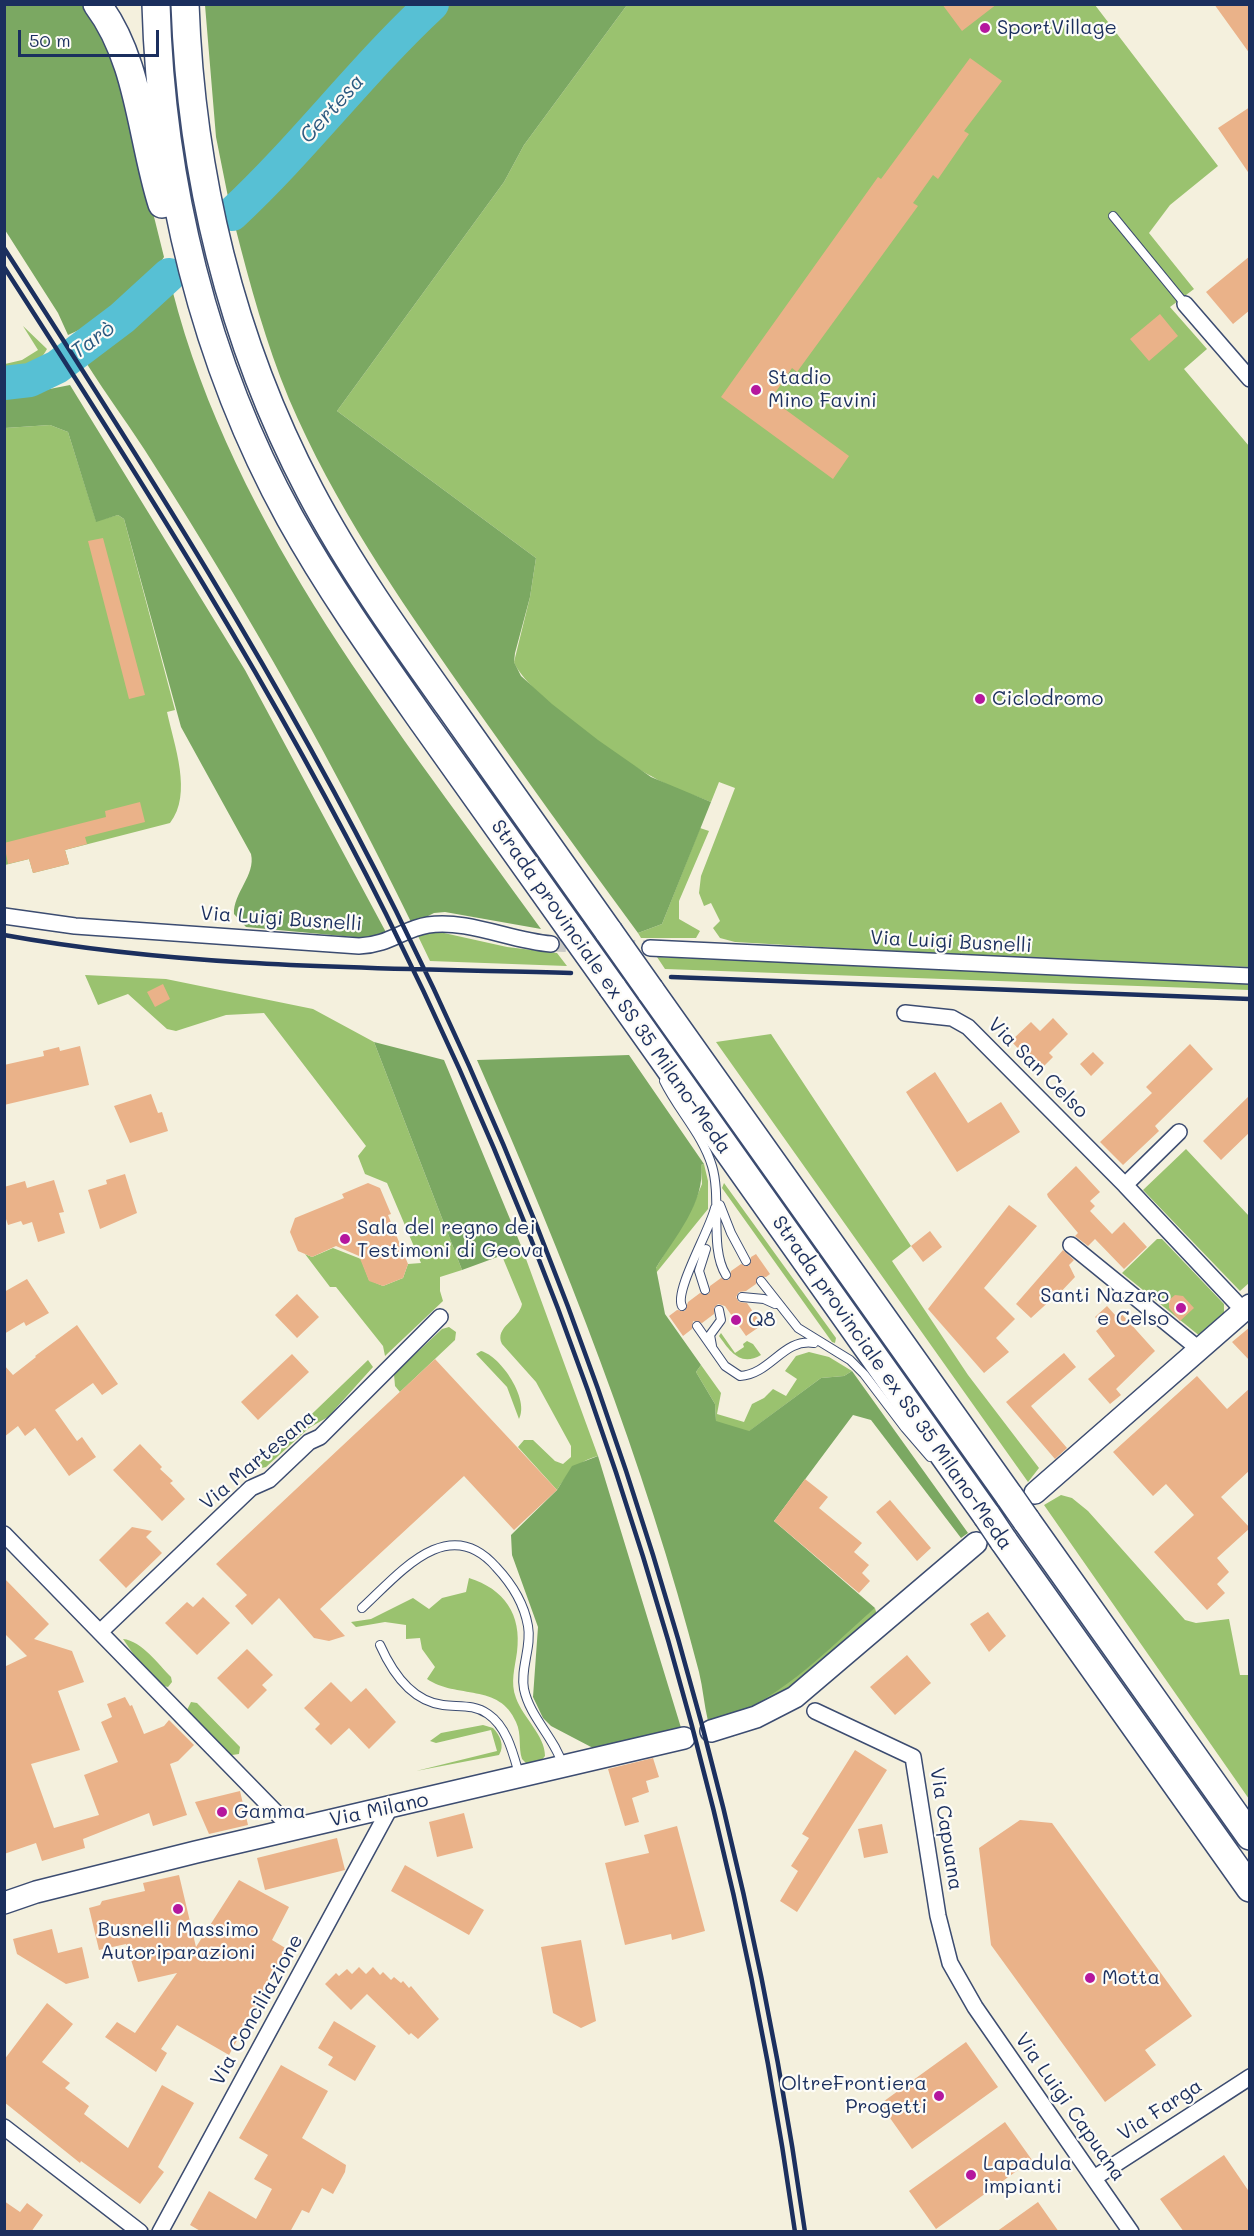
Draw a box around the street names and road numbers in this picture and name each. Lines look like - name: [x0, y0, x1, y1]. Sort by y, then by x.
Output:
- street label: Strada provinciale ex SS 35 Milano-Meda: [486, 815, 736, 1159]
- street label: Via Luigi Busnelli: [199, 901, 363, 937]
- street label: Via Luigi Busnelli: [869, 926, 1033, 958]
- street label: Via San Celso: [983, 1013, 1093, 1123]
- street label: Strada provinciale ex SS 35 Milano-Meda: [767, 1211, 1017, 1555]
- street label: Via Martesana: [195, 1405, 321, 1515]
- street label: Via Capuana: [924, 1766, 968, 1892]
- street label: Via Milano: [327, 1788, 431, 1832]
- street label: Via Conciliazione: [206, 1930, 308, 2090]
- street label: Via Luigi Capuana: [1010, 2028, 1130, 2186]
- street label: Via Farga: [1113, 2074, 1207, 2146]

